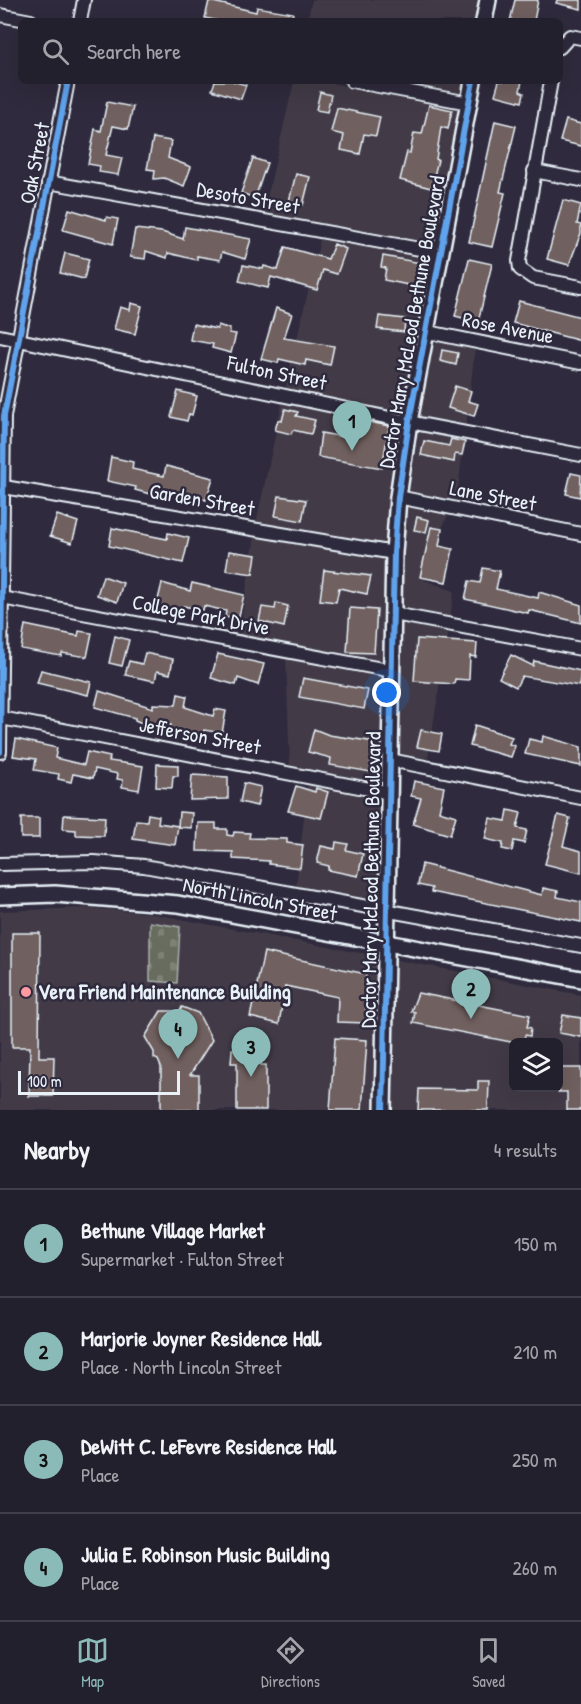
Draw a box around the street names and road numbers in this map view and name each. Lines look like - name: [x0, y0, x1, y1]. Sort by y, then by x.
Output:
- street label: Oak Street: [12, 119, 57, 206]
- street label: Doctor Mary McLeod Bethune Boulevard: [371, 173, 452, 470]
- street label: Desoto Street: [194, 174, 303, 221]
- street label: Rose Avenue: [460, 304, 556, 351]
- street label: Fulton Street: [224, 348, 330, 397]
- street label: Lane Street: [447, 473, 540, 518]
- street label: Garden Street: [147, 476, 258, 523]
- street label: College Park Drive: [130, 587, 272, 642]
- street label: Jefferson Street: [137, 710, 264, 762]
- street label: Doctor Mary McLeod Bethune Boulevard: [353, 732, 388, 1028]
- street label: North Lincoln Street: [181, 869, 340, 928]

